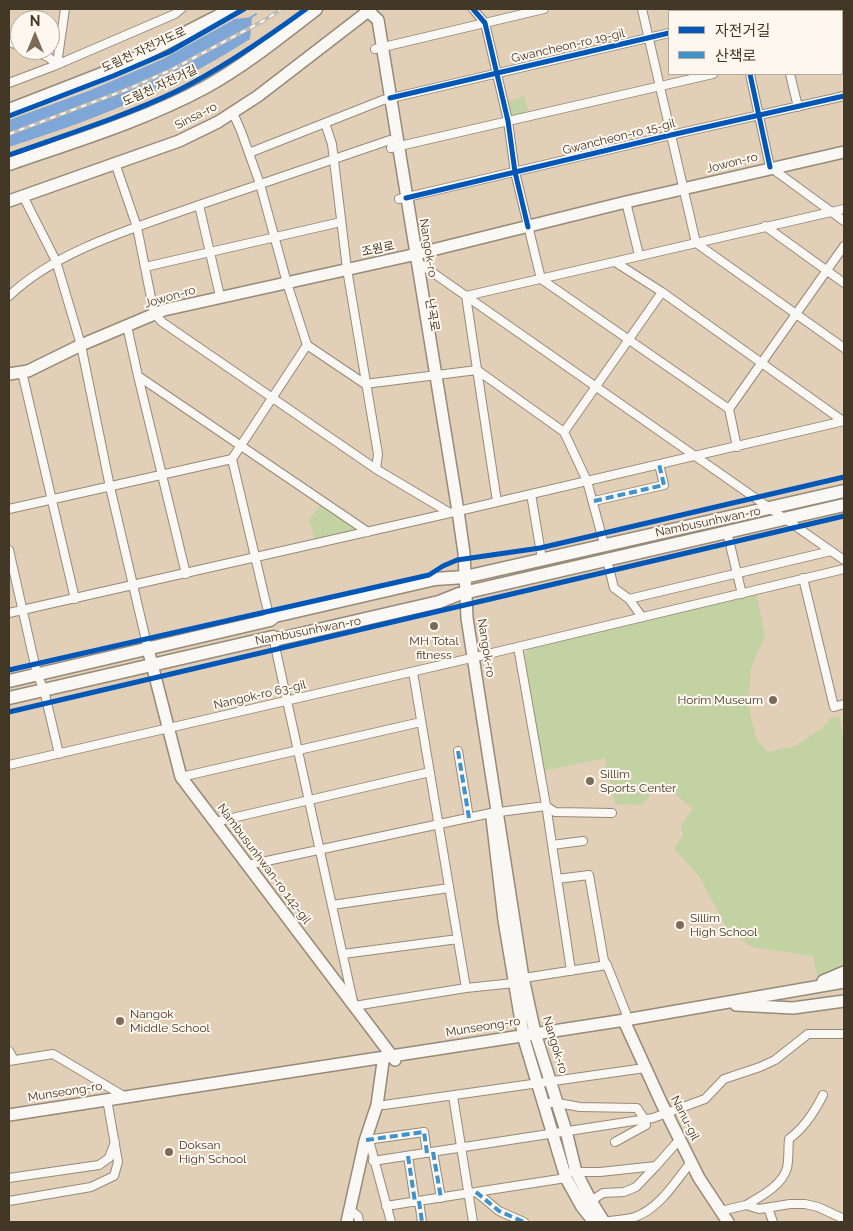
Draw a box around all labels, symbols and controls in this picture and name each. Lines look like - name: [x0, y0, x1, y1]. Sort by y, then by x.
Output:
- north arrow: [10, 10, 60, 60]
- legend: [668, 10, 843, 75]
- text: N: [30, 13, 40, 29]
- text: 자전거길: [715, 22, 770, 40]
- street label: 도림천 자전거도로: [100, 24, 188, 76]
- street label: Gwancheon-ro 19-gil: [510, 26, 626, 66]
- text: 산책로: [715, 47, 756, 65]
- street label: 도림천 자전거길: [121, 62, 199, 110]
- street label: Sinsa-ro: [172, 99, 220, 133]
- street label: Gwancheon-ro 15-gil: [561, 116, 677, 158]
- street label: Jowon-ro: [705, 150, 759, 176]
- street label: Nangok-ro: [416, 218, 440, 278]
- street label: 조원로: [360, 239, 396, 259]
- street label: Jowon-ro: [143, 283, 197, 311]
- street label: 난곡로: [422, 297, 442, 333]
- street label: Nambusunhwan-ro: [654, 504, 762, 540]
- street label: Nambusunhwan-ro: [254, 614, 362, 648]
- street label: Nangok-ro: [474, 618, 498, 678]
- marker: MH Total fitness: [428, 620, 440, 632]
- place label: MH Total fitness: [409, 634, 459, 662]
- street label: Nangok-ro 63-gil: [212, 677, 308, 713]
- place label: Horim Museum: [678, 693, 763, 707]
- marker: Horim Museum: [767, 694, 779, 706]
- place label: Sillim Sports Center: [600, 767, 676, 795]
- marker: Sillim Sports Center: [584, 775, 596, 787]
- street label: Nambusunhwan-ro 142-gil: [214, 801, 314, 927]
- place label: Sillim High School: [690, 911, 757, 939]
- marker: Sillim High School: [674, 919, 686, 931]
- place label: Nangok Middle School: [130, 1007, 210, 1035]
- street label: Munseong-ro: [445, 1014, 521, 1040]
- marker: Nangok Middle School: [114, 1015, 126, 1027]
- street label: Nangok-ro: [539, 1015, 571, 1075]
- street label: Munseong-ro: [27, 1079, 103, 1105]
- street label: Nanu-gil: [668, 1093, 702, 1143]
- place label: Doksan High School: [179, 1138, 246, 1166]
- marker: Doksan High School: [163, 1146, 175, 1158]

